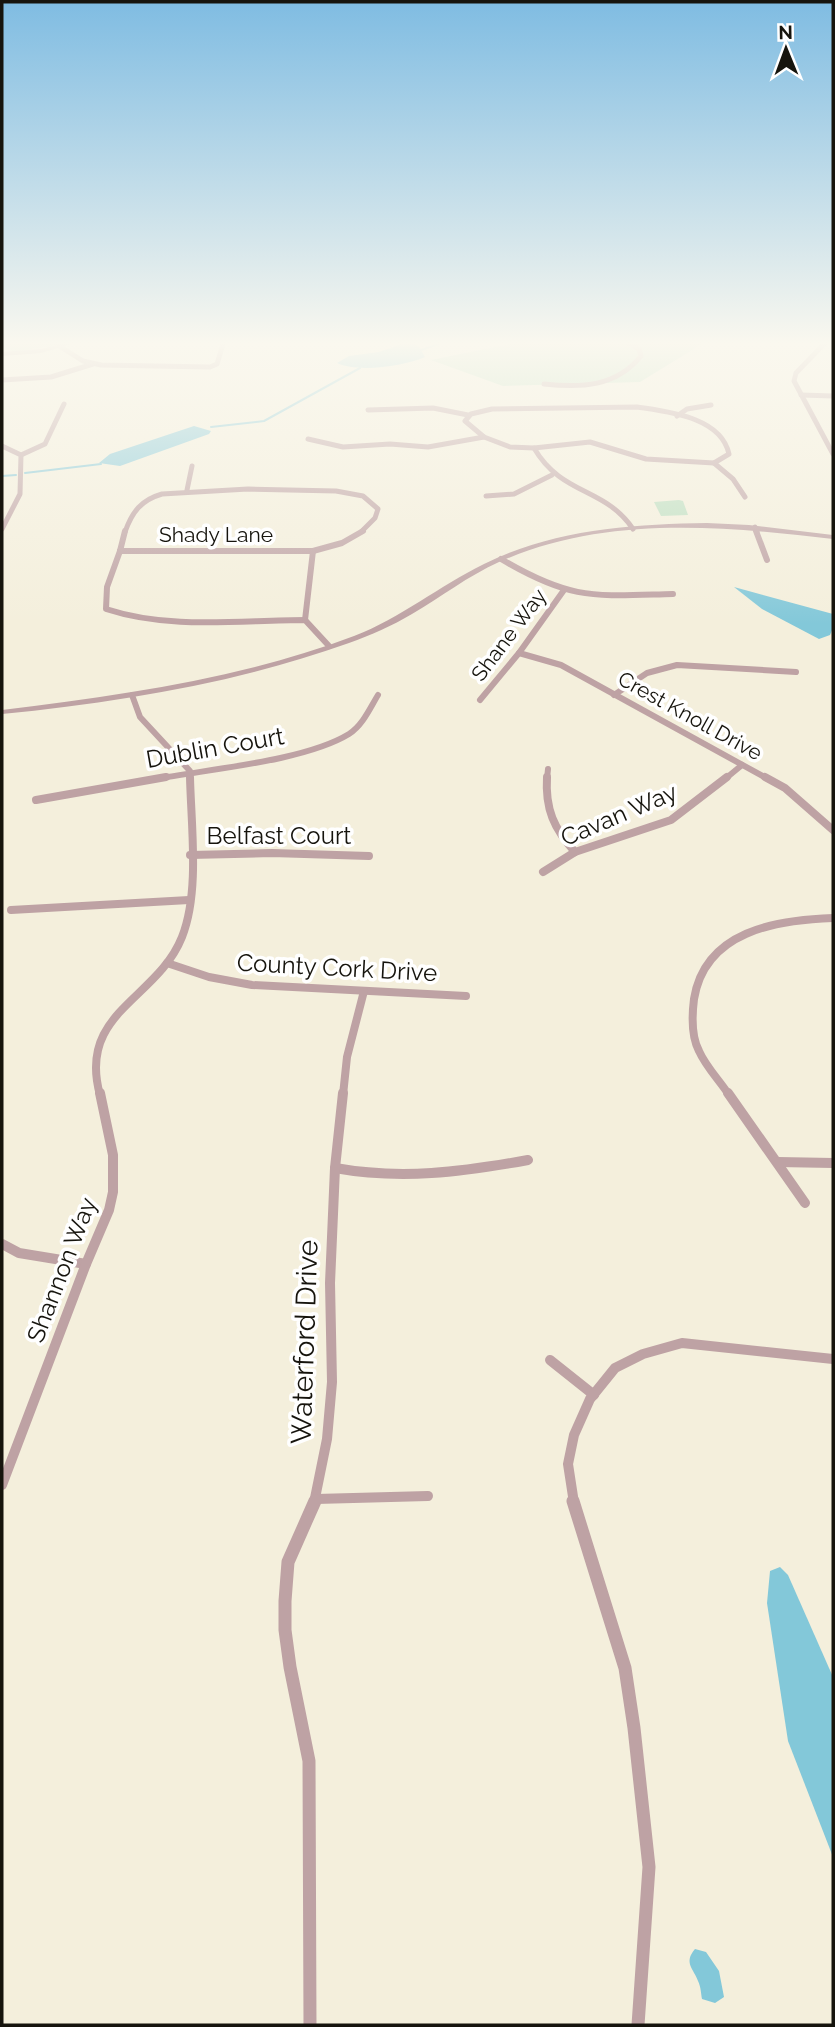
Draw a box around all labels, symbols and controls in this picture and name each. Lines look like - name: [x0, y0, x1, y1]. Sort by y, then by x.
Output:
- north arrow: [751, 14, 821, 84]
- text: N: [778, 21, 793, 43]
- street label: Shady Lane: [159, 522, 273, 547]
- street label: Shane Way: [466, 584, 551, 686]
- street label: Crest Knoll Drive: [614, 666, 767, 765]
- street label: Dublin Court: [144, 721, 286, 774]
- street label: Cavan Way: [556, 777, 681, 852]
- street label: Belfast Court: [207, 821, 351, 850]
- street label: County Cork Drive: [236, 948, 438, 987]
- street label: Shannon Way: [21, 1193, 102, 1346]
- street label: Waterford Drive: [284, 1239, 325, 1445]

